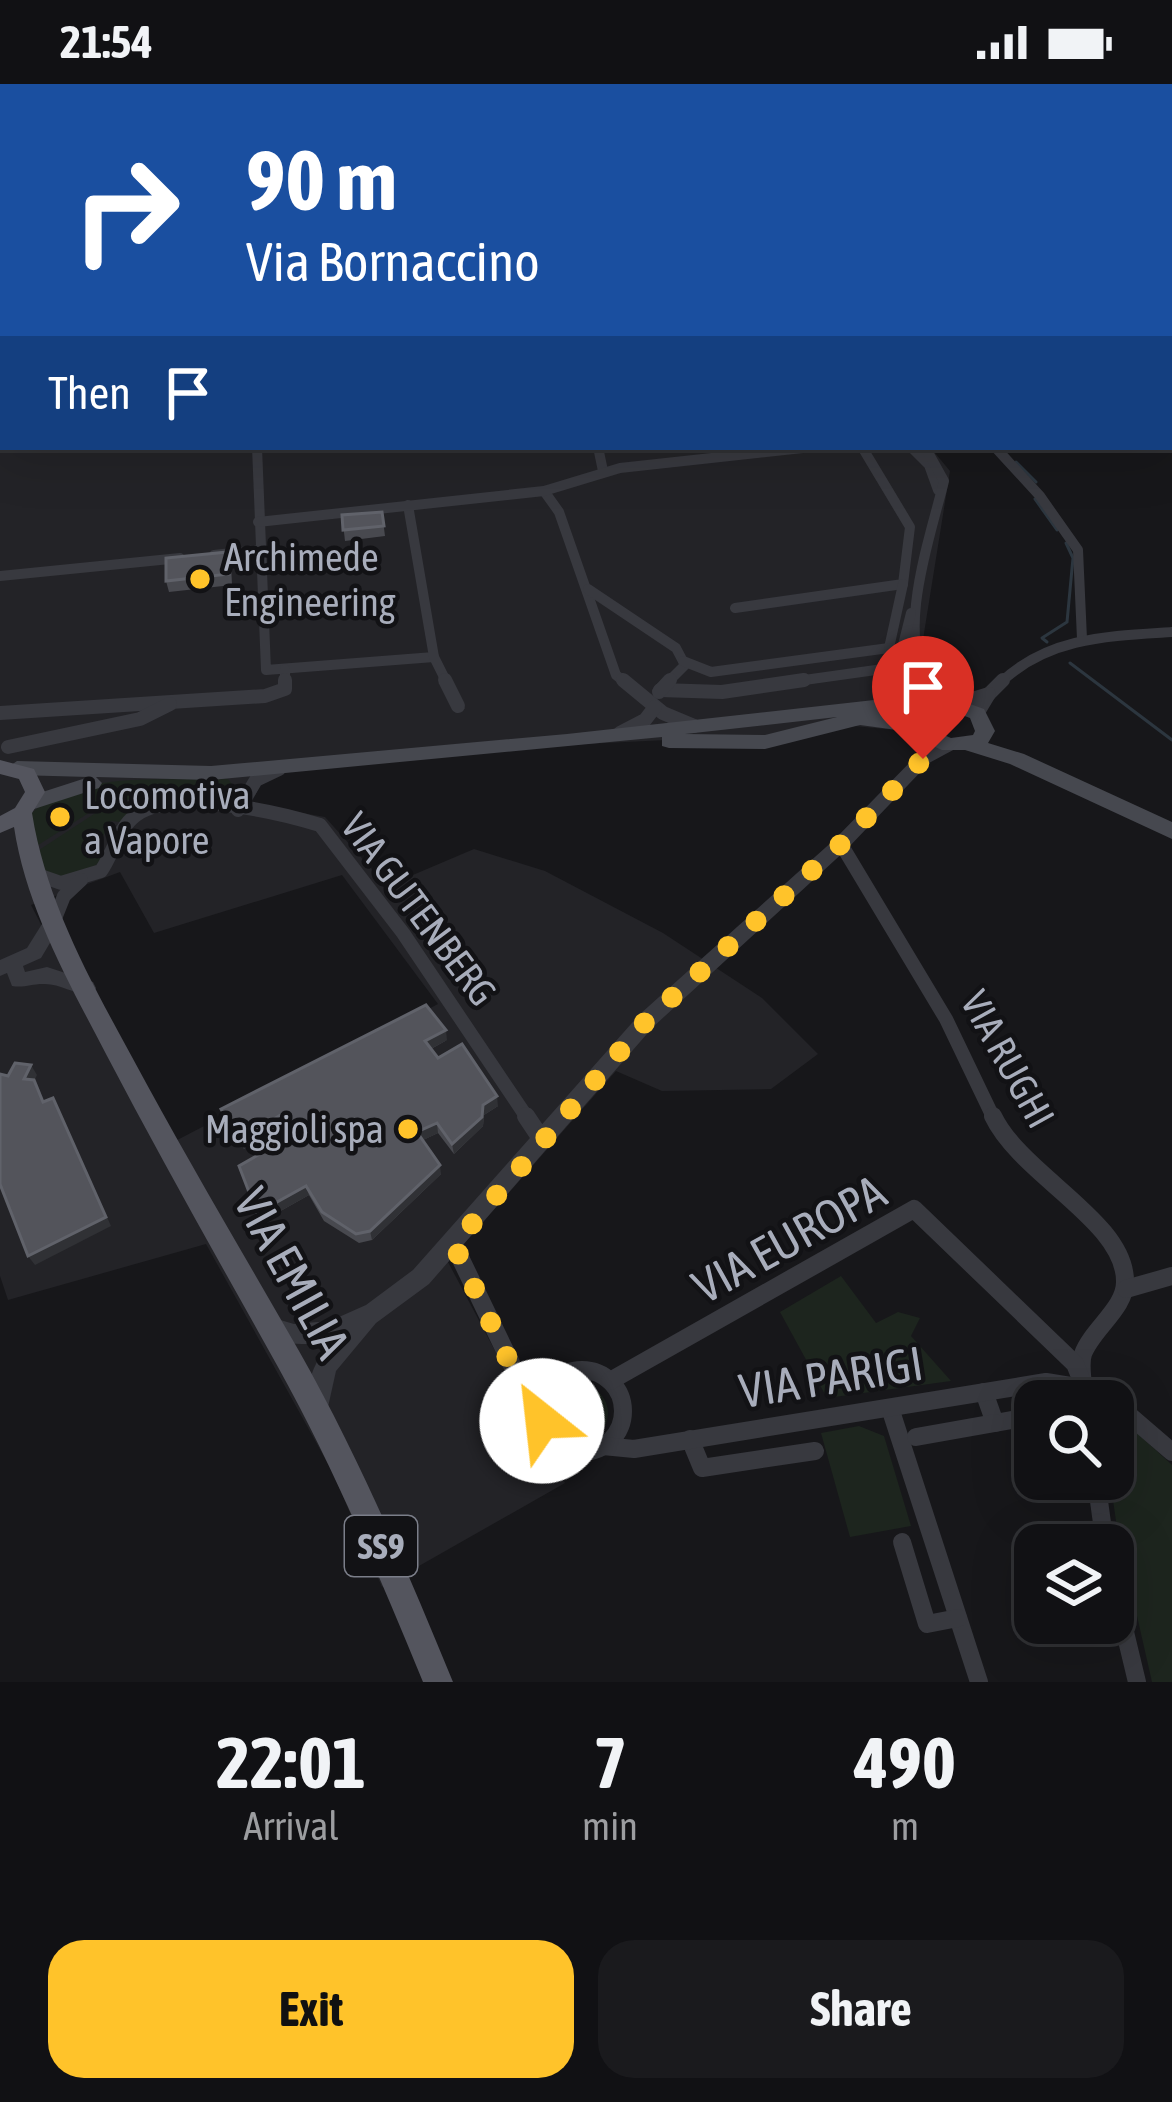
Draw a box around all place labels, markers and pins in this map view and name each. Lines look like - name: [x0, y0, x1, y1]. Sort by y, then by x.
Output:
- place label: Archimede Engineering: [224, 535, 396, 624]
- marker: Archimede Engineering: [187, 566, 213, 592]
- pin: [872, 636, 974, 759]
- place label: Locomotiva a Vapore: [84, 773, 251, 862]
- marker: Locomotiva a Vapore: [47, 804, 73, 830]
- place label: Maggioli spa: [205, 1107, 384, 1151]
- marker: Maggioli spa: [395, 1116, 421, 1142]

